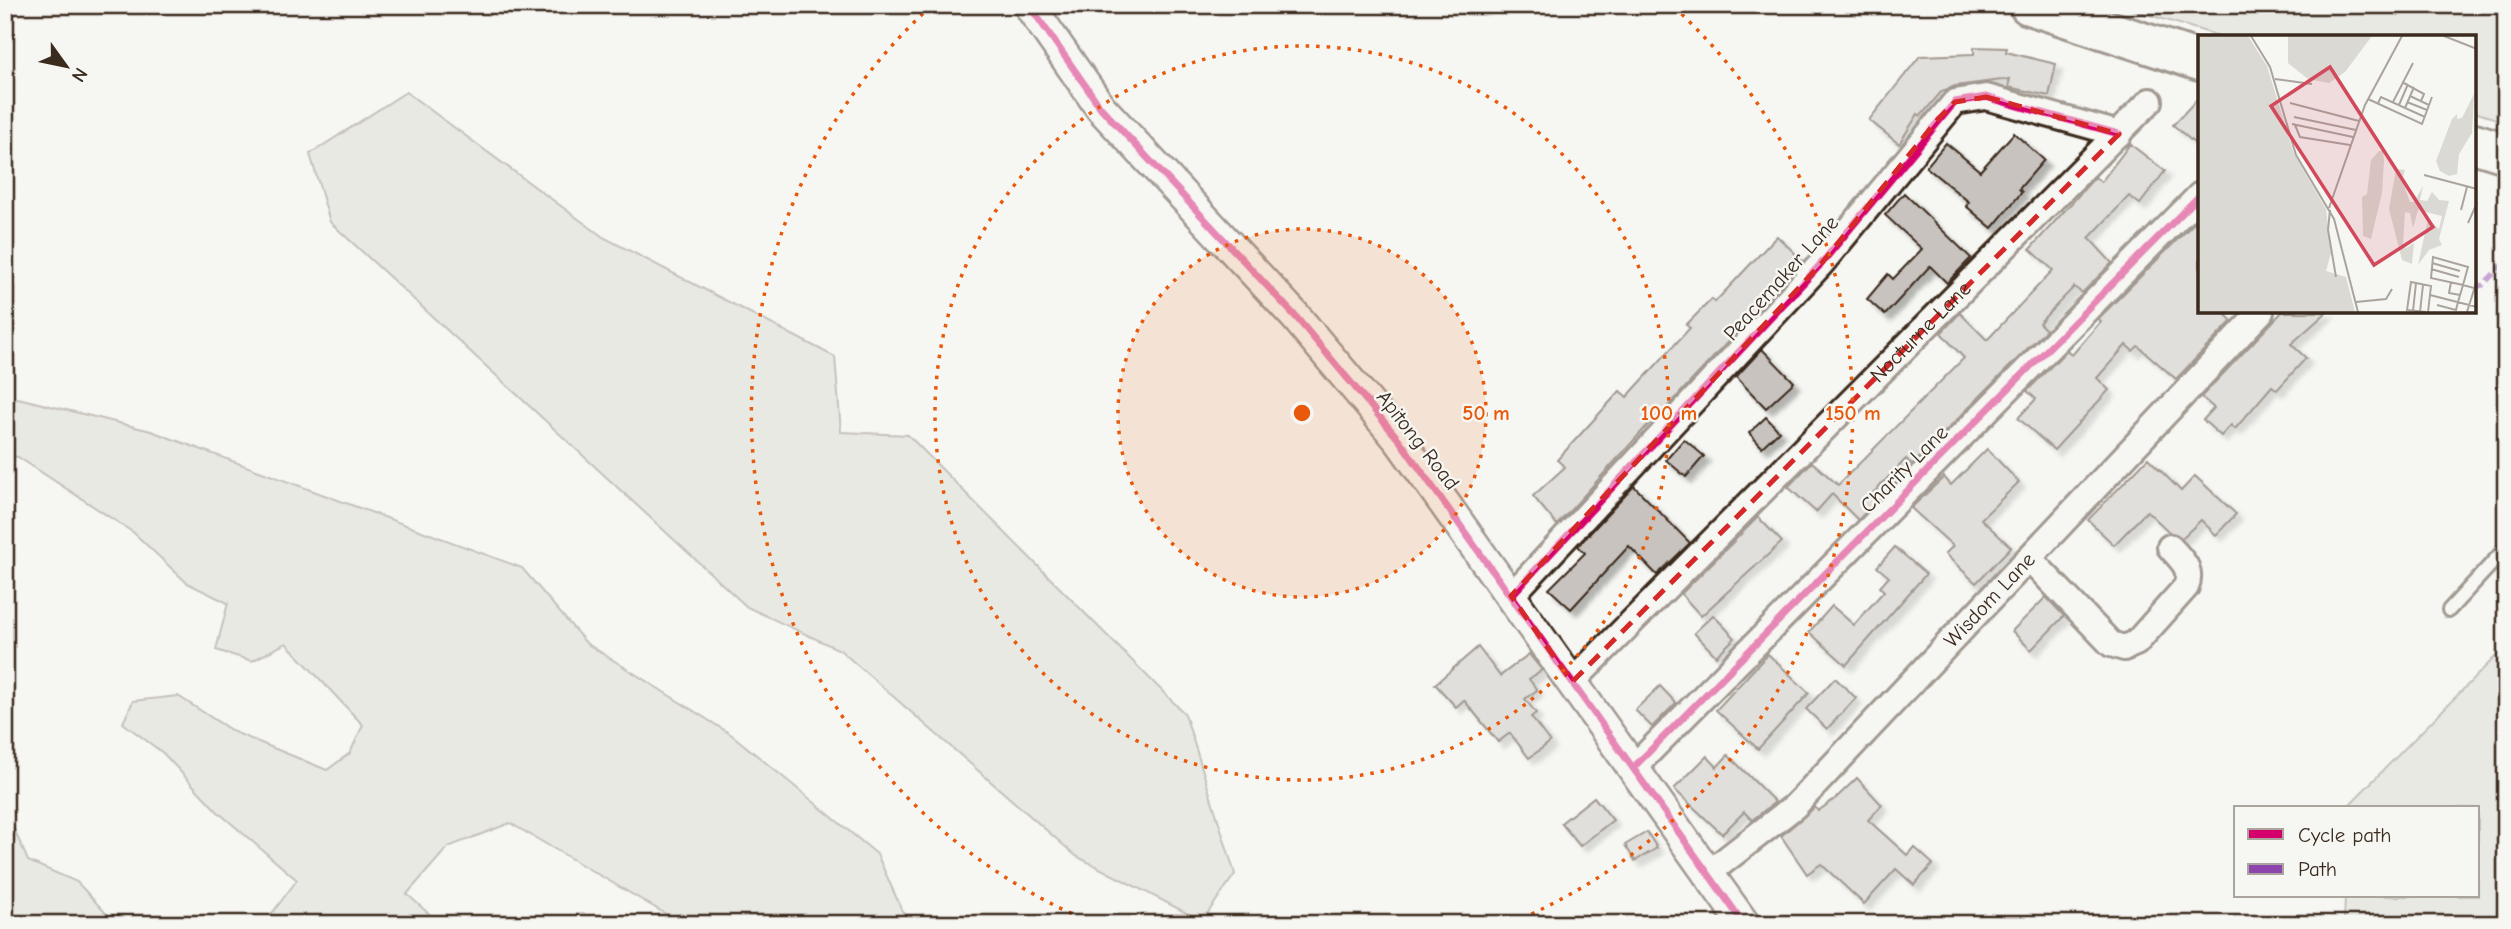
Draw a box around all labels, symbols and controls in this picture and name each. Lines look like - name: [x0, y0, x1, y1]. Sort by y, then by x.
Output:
- north arrow: [32, 32, 102, 102]
- inset map: [2198, 35, 2476, 313]
- text: N: [67, 64, 92, 86]
- street label: Peacemaker Lane: [1719, 211, 1843, 345]
- street label: Nocturne Lane: [1865, 276, 1976, 387]
- street label: Apitong Road: [1372, 385, 1464, 495]
- centre of rings: [1290, 401, 1314, 425]
- text: 50 m: [1462, 401, 1510, 425]
- text: 100 m: [1641, 401, 1697, 425]
- text: 150 m: [1825, 401, 1881, 425]
- street label: Charity Lane: [1855, 420, 1953, 518]
- street label: Wisdom Lane: [1939, 547, 2040, 652]
- legend: [2234, 806, 2480, 898]
- text: Cycle path: [2298, 823, 2391, 847]
- text: Path: [2298, 857, 2337, 881]

